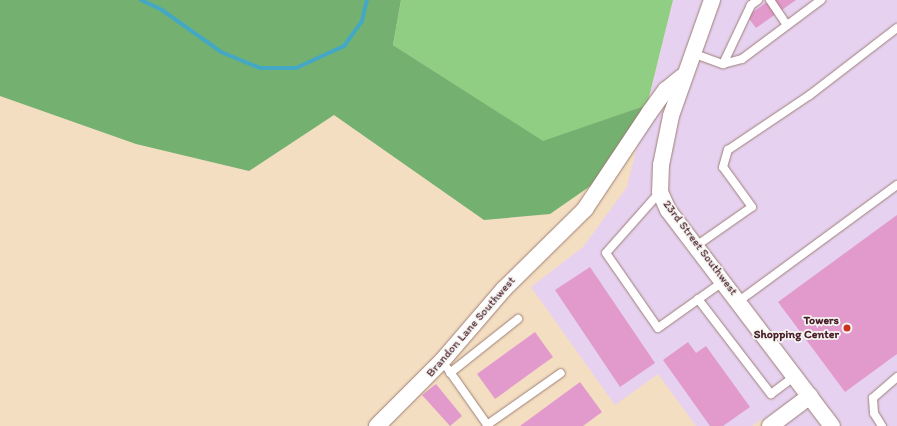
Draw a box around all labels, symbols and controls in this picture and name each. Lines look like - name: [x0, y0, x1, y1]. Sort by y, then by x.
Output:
- street label: 23rd Street Southwest: [660, 198, 740, 298]
- street label: Brandon Lane Southwest: [423, 274, 519, 380]
- place label: Towers Shopping Center: [754, 314, 839, 342]
- marker: Towers Shopping Center: [842, 323, 852, 333]

